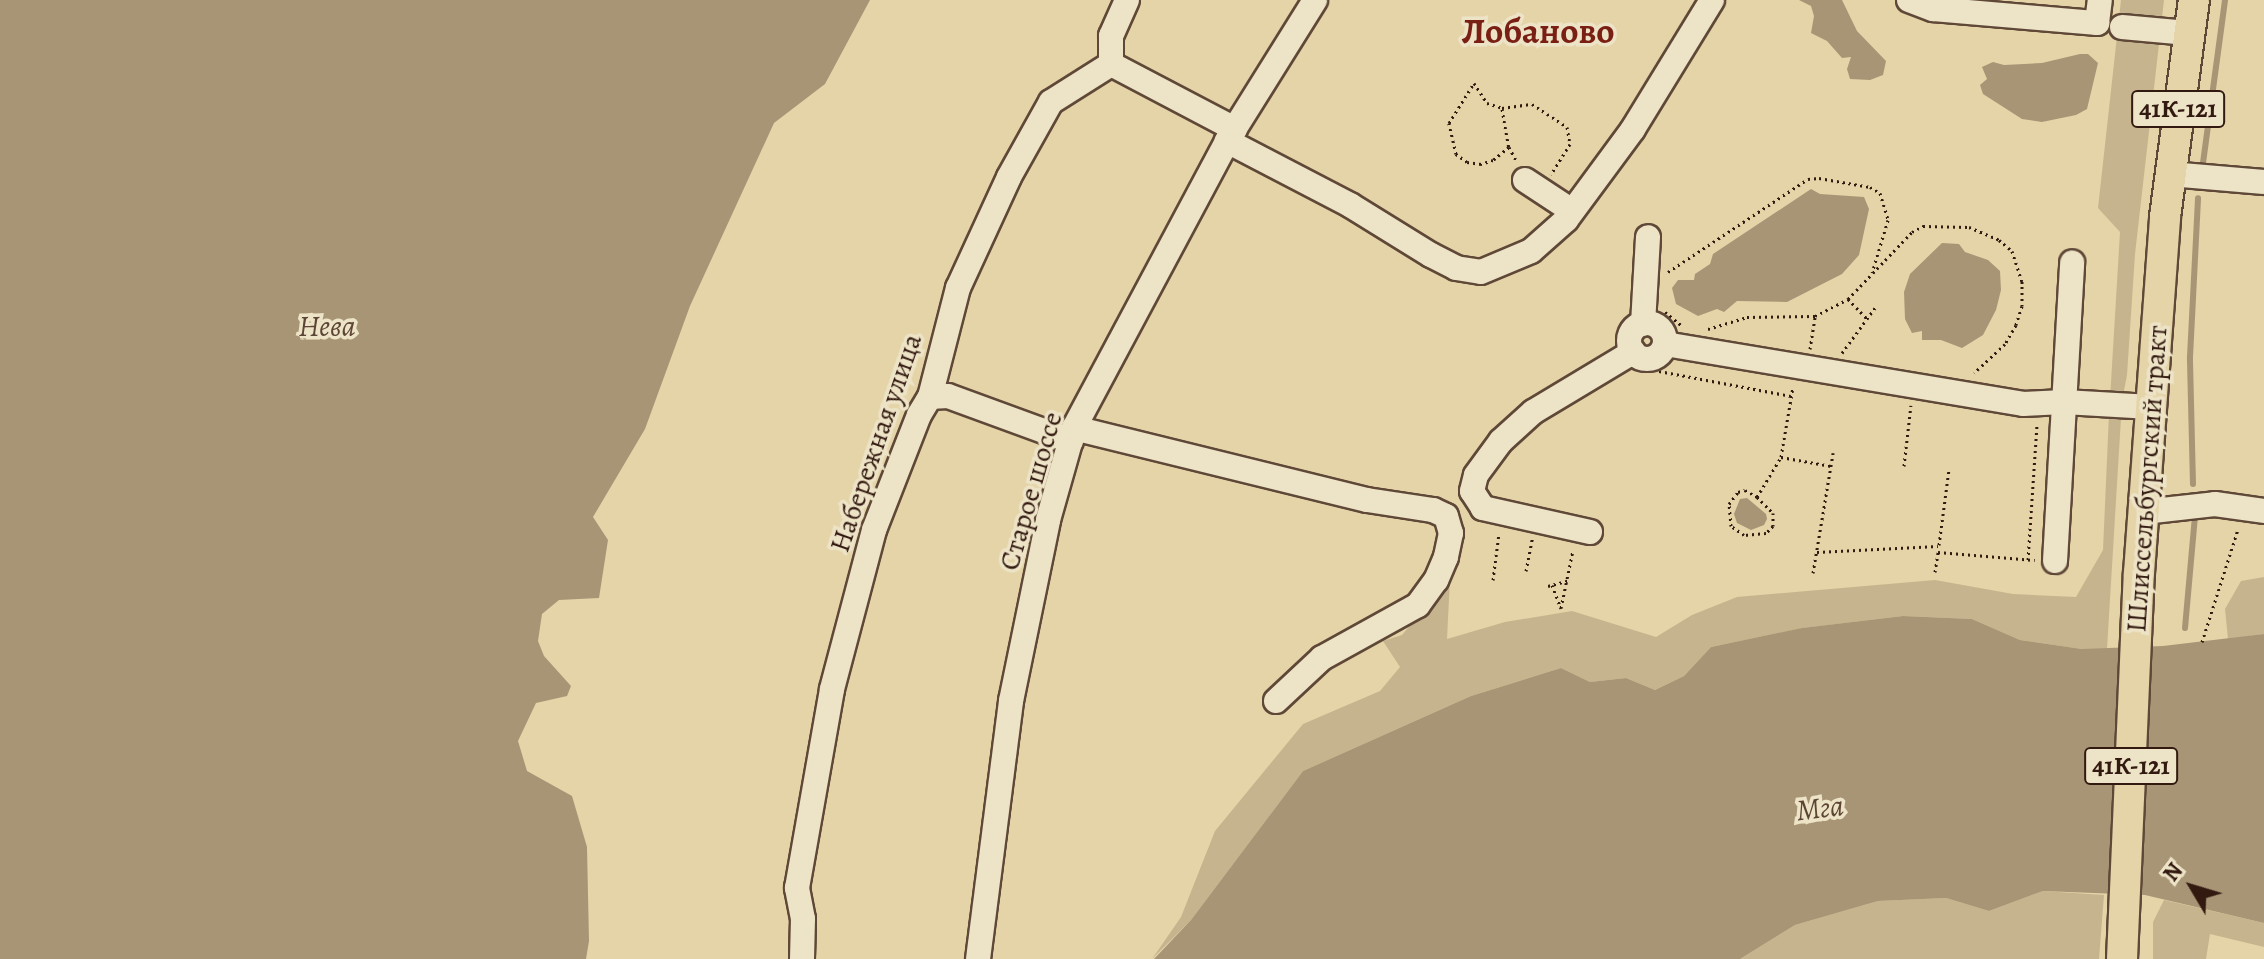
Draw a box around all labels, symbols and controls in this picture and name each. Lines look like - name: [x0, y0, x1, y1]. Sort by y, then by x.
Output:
- district label: Лобаново: [1462, 9, 1614, 53]
- road number: 41К-121: [2130, 87, 2226, 131]
- water label: Нева: [298, 308, 356, 344]
- street label: Шлиссельбургский тракт: [2120, 324, 2174, 634]
- street label: Набережная улица: [823, 329, 929, 557]
- street label: Старое шоссе: [992, 408, 1070, 574]
- road number: 41К-121: [2083, 744, 2179, 788]
- water label: Мга: [1794, 787, 1846, 829]
- north arrow: [2152, 847, 2232, 927]
- text: N: [2156, 857, 2190, 888]

